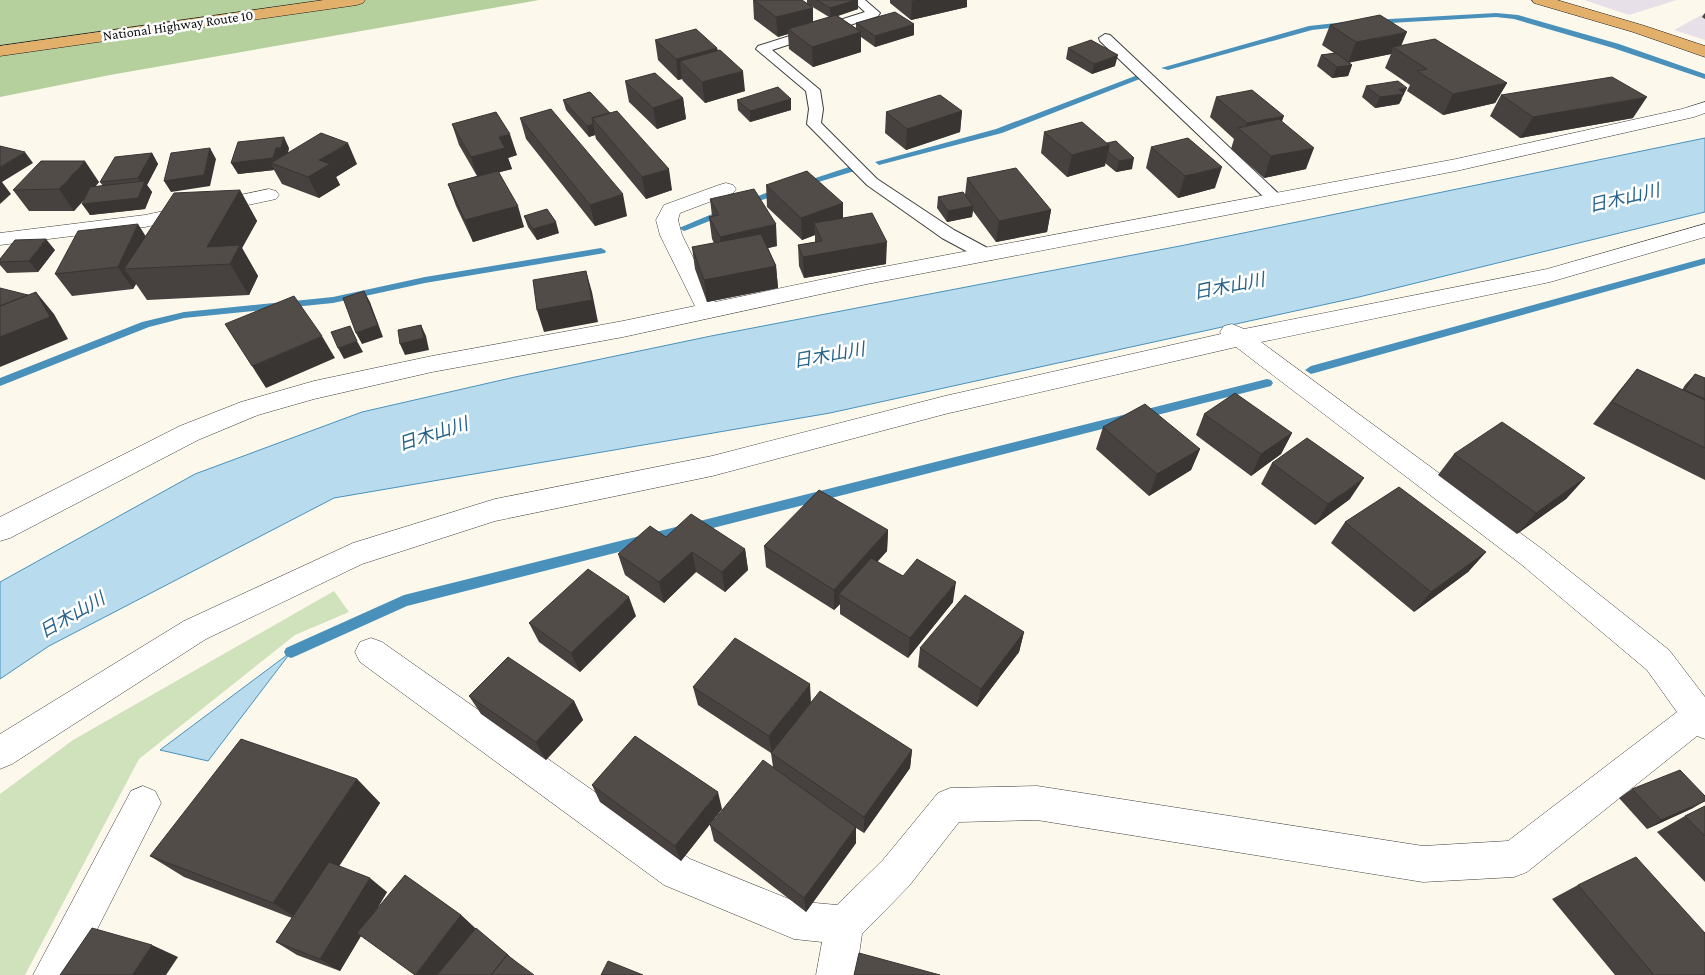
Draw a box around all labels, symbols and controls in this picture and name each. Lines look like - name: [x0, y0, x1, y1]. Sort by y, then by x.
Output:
- street label: National Highway Route 10: [102, 7, 254, 43]
- water label: 日木山川: [1587, 180, 1663, 216]
- water label: 日木山川: [1192, 269, 1268, 303]
- water label: 日木山川: [792, 339, 868, 371]
- water label: 日木山川: [396, 413, 472, 455]
- water label: 日木山川: [36, 587, 110, 642]

